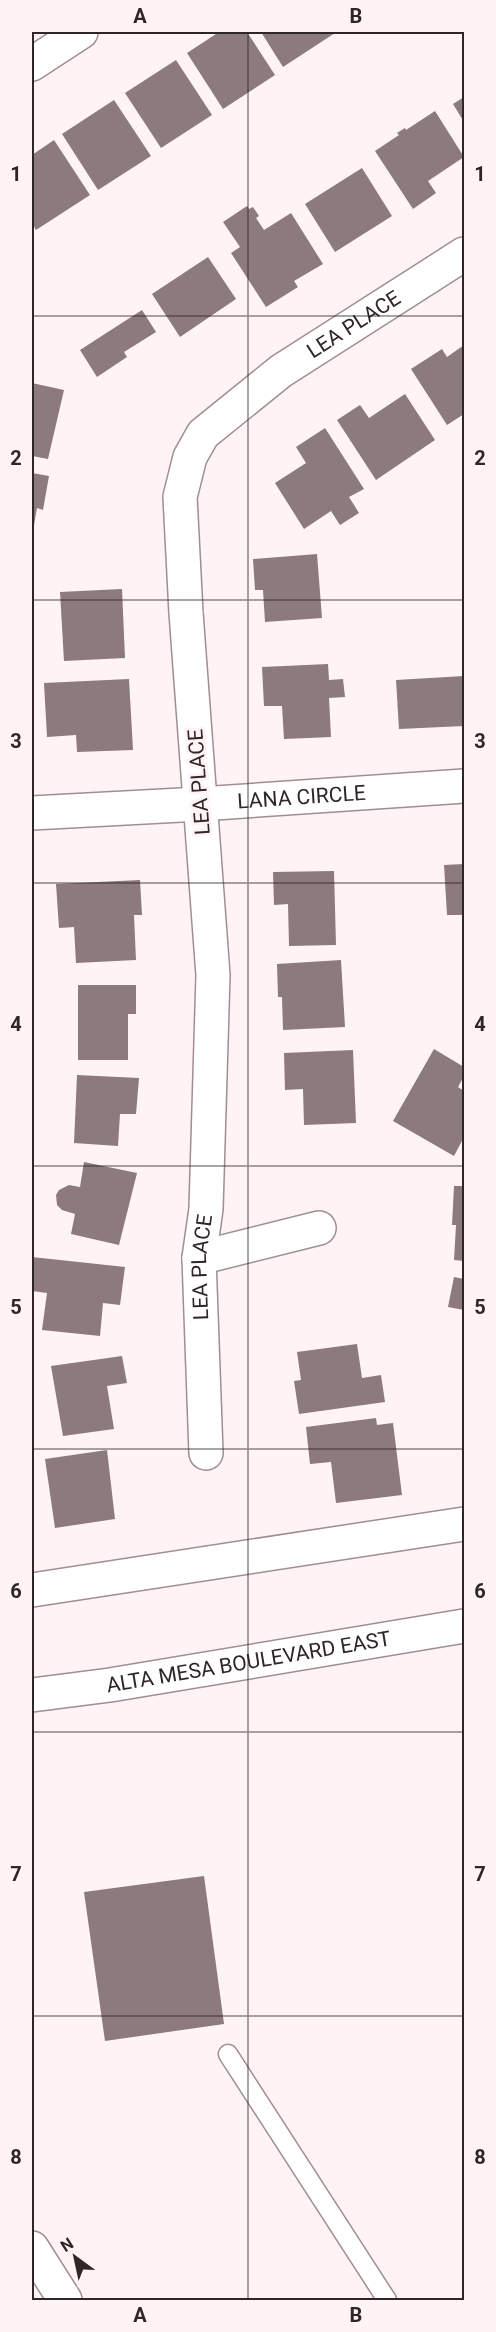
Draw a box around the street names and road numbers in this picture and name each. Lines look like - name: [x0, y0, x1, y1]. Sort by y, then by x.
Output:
- street label: LEA PLACE: [302, 286, 405, 363]
- street label: LEA PLACE: [183, 728, 215, 836]
- street label: LANA CIRCLE: [237, 781, 367, 813]
- street label: LEA PLACE: [187, 1213, 217, 1321]
- street label: ALTA MESA BOULEVARD EAST: [105, 1626, 393, 1697]

